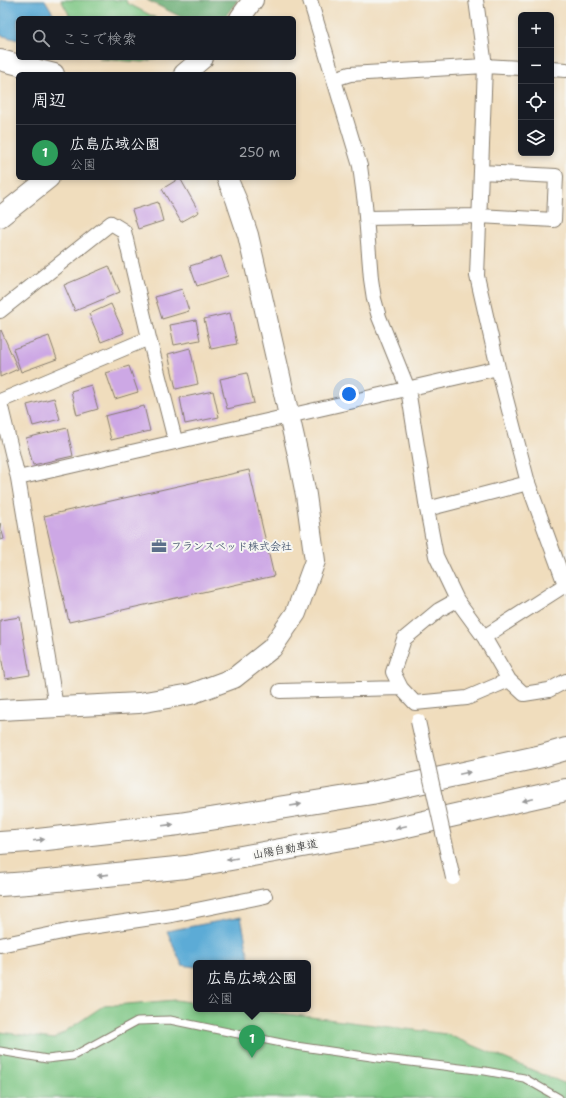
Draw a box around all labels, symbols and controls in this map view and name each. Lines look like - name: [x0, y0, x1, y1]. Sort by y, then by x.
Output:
- map controls: [518, 12, 554, 156]
- button: +: [518, 12, 554, 48]
- search box: [16, 16, 296, 60]
- icon: search: [30, 27, 52, 49]
- text: ここで検索: [62, 29, 137, 49]
- button: −: [518, 48, 554, 84]
- button: locate: [518, 84, 554, 120]
- text: 周辺: [32, 89, 66, 111]
- button: layers: [518, 120, 554, 156]
- text: 広島広域公園: [70, 134, 160, 154]
- text: 1: [42, 144, 48, 161]
- text: 250 m: [239, 144, 280, 161]
- text: 公園: [70, 156, 96, 173]
- your location: [339, 384, 359, 404]
- office icon: フランスベッド株式会社: [150, 537, 168, 555]
- place label: フランスベッド株式会社: [171, 539, 292, 554]
- one-way arrow: [459, 769, 471, 775]
- one-way arrow: [522, 797, 534, 803]
- one-way arrow: [290, 802, 303, 808]
- one-way arrow: [162, 822, 174, 829]
- one-way arrow: [395, 825, 407, 831]
- street label: 山陽自動車道: [251, 836, 319, 863]
- one-way arrow: [33, 837, 45, 843]
- one-way arrow: [226, 856, 238, 862]
- one-way arrow: [97, 872, 109, 879]
- popup: [193, 960, 311, 1012]
- text: 広島広域公園: [207, 968, 297, 988]
- text: 公園: [207, 990, 233, 1007]
- pin: 1: [239, 1025, 265, 1058]

